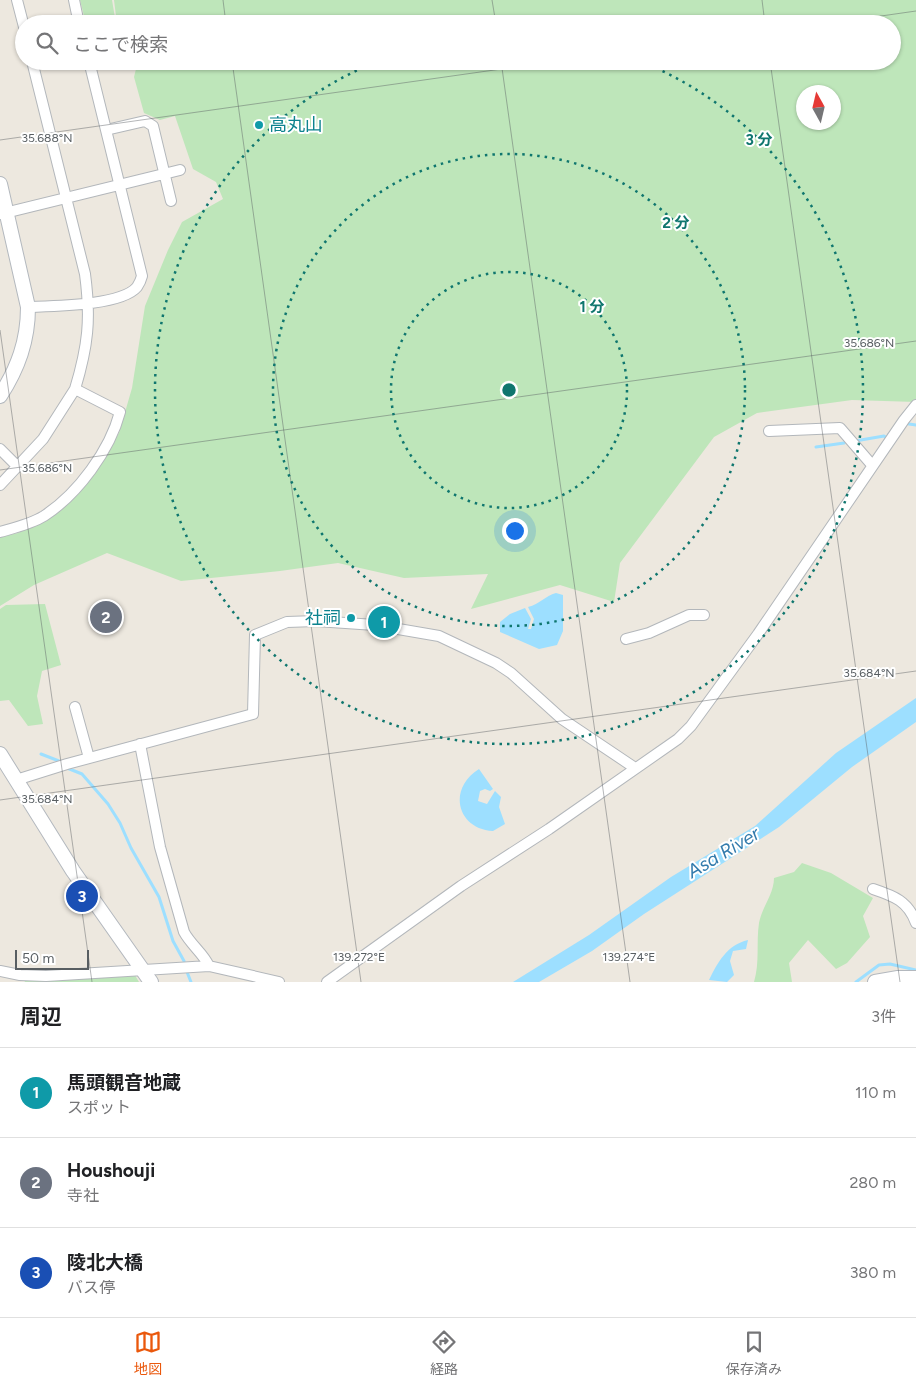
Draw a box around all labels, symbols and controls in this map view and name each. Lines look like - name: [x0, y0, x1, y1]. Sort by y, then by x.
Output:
- search box: [15, 15, 901, 70]
- icon: search: [33, 29, 61, 57]
- text: ここで検索: [73, 33, 168, 56]
- north arrow: [796, 85, 841, 130]
- place label: 高丸山: [269, 114, 323, 136]
- marker: 高丸山: [253, 119, 265, 131]
- text: 35.688°N: [21, 131, 73, 145]
- text: 3 分: [746, 131, 772, 149]
- text: 2 分: [662, 214, 690, 232]
- text: 1 分: [580, 298, 604, 316]
- text: 35.686°N: [844, 336, 894, 350]
- centre of rings: [500, 381, 518, 399]
- text: 35.686°N: [22, 461, 72, 475]
- your location: [502, 518, 528, 544]
- pin: 2: [90, 598, 122, 636]
- pin: 1: [368, 603, 400, 641]
- place label: 社祠: [305, 607, 341, 629]
- marker: 社祠: [345, 612, 357, 624]
- text: 35.684°N: [843, 666, 895, 680]
- text: 35.684°N: [21, 792, 73, 806]
- water label: Asa River: [682, 822, 764, 884]
- pin: 3: [66, 877, 98, 915]
- scale bar: [15, 947, 89, 970]
- text: 50 m: [22, 950, 54, 967]
- text: 139.272°E: [333, 950, 385, 964]
- text: 139.274°E: [603, 950, 655, 964]
- text: 周辺: [20, 1004, 62, 1029]
- text: 3件: [871, 1007, 896, 1026]
- text: 馬頭観音地蔵: [67, 1071, 181, 1094]
- text: 1: [33, 1083, 39, 1102]
- text: 110 m: [855, 1083, 896, 1102]
- text: スポット: [67, 1098, 131, 1117]
- text: Houshouji: [67, 1159, 155, 1182]
- text: 2: [31, 1173, 41, 1192]
- text: 280 m: [849, 1173, 896, 1192]
- text: 寺社: [67, 1186, 99, 1205]
- text: 陵北大橋: [67, 1251, 143, 1274]
- text: 3: [32, 1263, 40, 1282]
- text: 380 m: [850, 1263, 896, 1282]
- text: バス停: [67, 1278, 115, 1297]
- tab: 地図: [134, 1328, 162, 1378]
- tab: 経路: [430, 1328, 458, 1378]
- tab: 保存済み: [726, 1328, 782, 1378]

